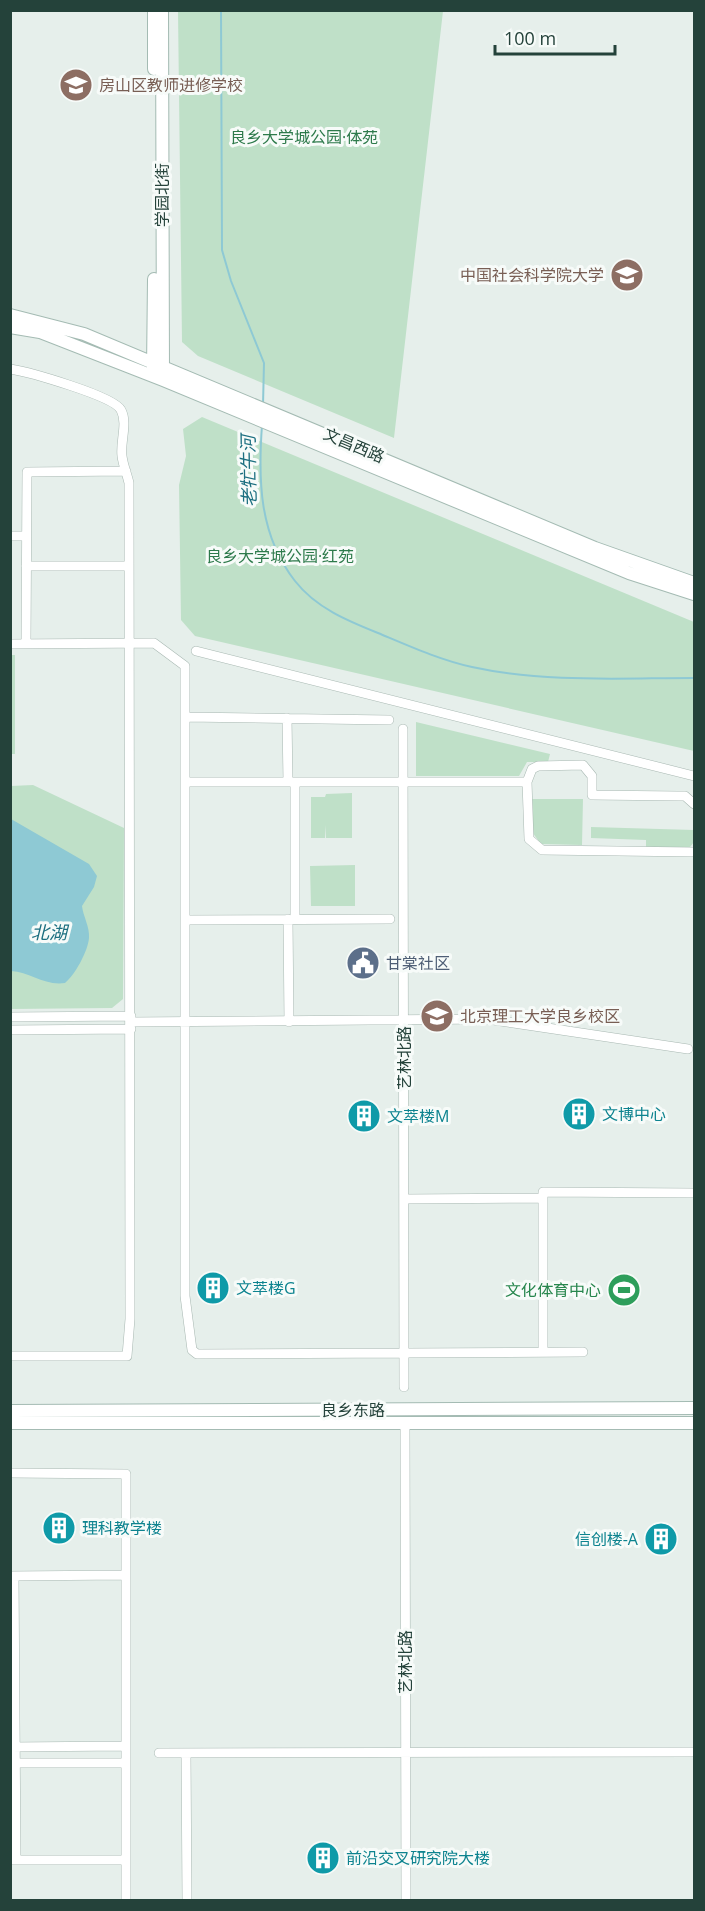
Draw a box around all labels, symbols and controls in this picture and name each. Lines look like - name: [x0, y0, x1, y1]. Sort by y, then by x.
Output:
- scale bar: [495, 18, 615, 56]
- text: 100 m: [504, 26, 556, 50]
- school or university icon: 房山区教师进修学校: [58, 67, 94, 103]
- place label: 房山区教师进修学校: [99, 74, 243, 96]
- park label: 良乡大学城公园·体苑: [230, 126, 378, 148]
- street label: 学园北街: [151, 163, 173, 227]
- school or university icon: 中国社会科学院大学: [609, 257, 645, 293]
- place label: 中国社会科学院大学: [460, 264, 604, 286]
- street label: 文昌西路: [320, 422, 388, 468]
- water label: 老牤牛河: [235, 432, 261, 507]
- park label: 良乡大学城公园·红苑: [206, 545, 354, 567]
- water label: 北湖: [31, 920, 70, 944]
- public building icon: 甘棠社区: [345, 945, 381, 981]
- place label: 甘棠社区: [386, 952, 450, 974]
- school or university icon: 北京理工大学良乡校区: [419, 998, 455, 1034]
- place label: 北京理工大学良乡校区: [460, 1005, 620, 1027]
- street label: 艺林北路: [393, 1026, 415, 1090]
- building icon: 文博中心: [561, 1096, 597, 1132]
- building icon: 文萃楼M: [346, 1098, 382, 1134]
- place label: 文博中心: [602, 1103, 666, 1125]
- place label: 文萃楼M: [387, 1105, 449, 1127]
- building icon: 文萃楼G: [195, 1270, 231, 1306]
- sports icon: 文化体育中心: [606, 1272, 642, 1308]
- place label: 文萃楼G: [236, 1277, 296, 1299]
- place label: 文化体育中心: [505, 1279, 601, 1301]
- street label: 良乡东路: [321, 1399, 385, 1421]
- building icon: 理科教学楼: [41, 1510, 77, 1546]
- place label: 理科教学楼: [82, 1517, 162, 1539]
- building icon: 信创楼-A: [643, 1521, 679, 1557]
- place label: 信创楼-A: [575, 1528, 639, 1550]
- street label: 艺林北路: [394, 1630, 416, 1694]
- building icon: 前沿交叉研究院大楼: [305, 1840, 341, 1876]
- place label: 前沿交叉研究院大楼: [346, 1847, 490, 1869]

